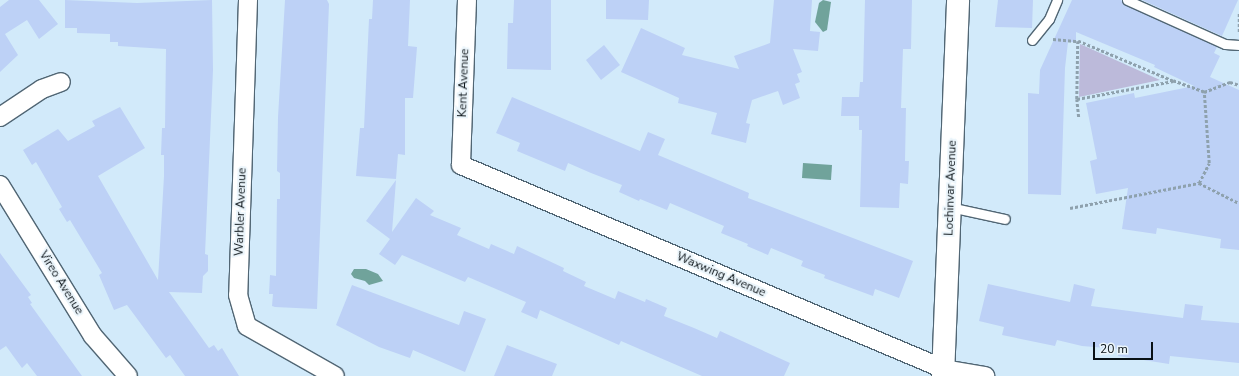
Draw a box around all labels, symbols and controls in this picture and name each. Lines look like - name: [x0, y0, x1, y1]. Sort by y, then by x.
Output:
- street label: Kent Avenue: [456, 48, 472, 118]
- street label: Lochinvar Avenue: [942, 140, 960, 236]
- street label: Warbler Avenue: [232, 168, 250, 256]
- street label: Vireo Avenue: [36, 249, 86, 317]
- street label: Waxwing Avenue: [674, 250, 768, 300]
- scale bar: [1095, 334, 1155, 360]
- text: 20 m: [1100, 341, 1128, 357]

